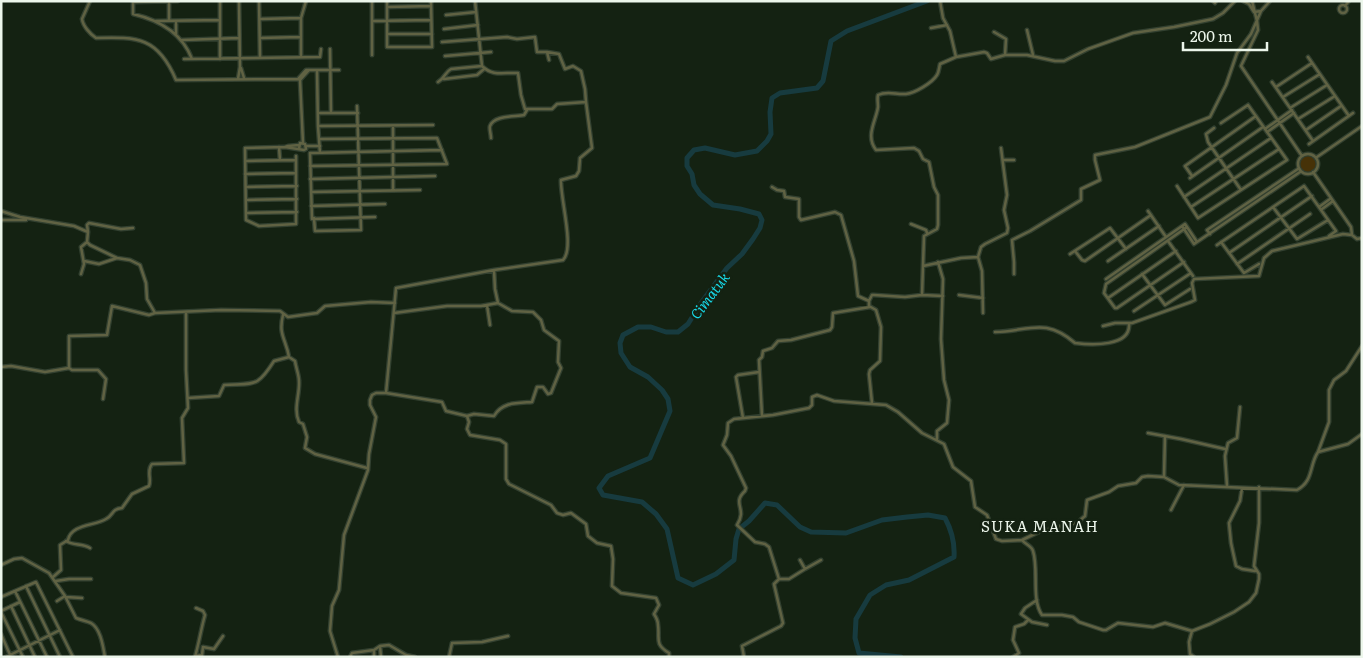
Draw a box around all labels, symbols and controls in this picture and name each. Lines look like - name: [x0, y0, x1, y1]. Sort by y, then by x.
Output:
- scale bar: [1183, 20, 1267, 52]
- text: 200 m: [1190, 24, 1233, 47]
- water label: Cimatuk: [685, 268, 734, 323]
- district label: SUKA MANAH: [981, 514, 1099, 537]

